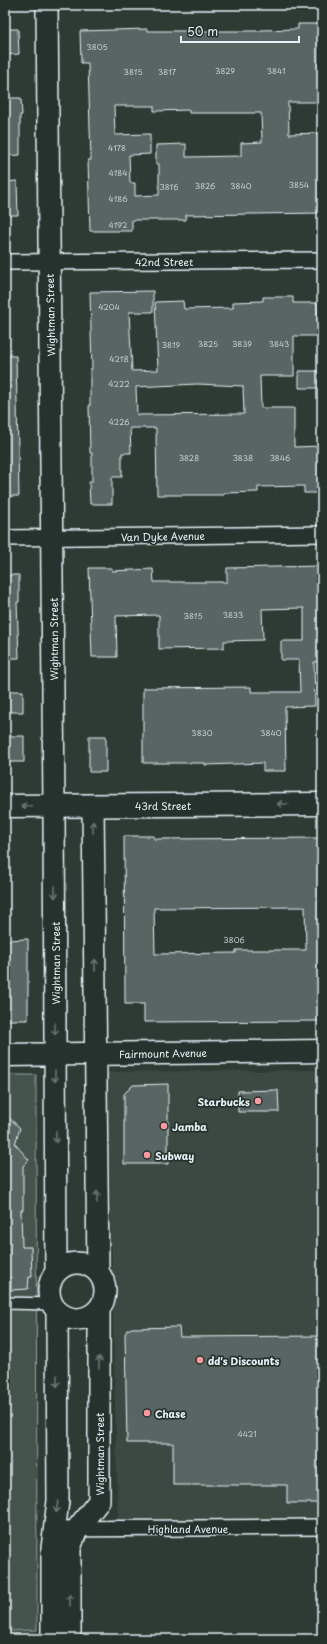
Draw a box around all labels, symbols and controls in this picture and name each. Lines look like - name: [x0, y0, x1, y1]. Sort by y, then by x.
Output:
- scale bar: [181, 18, 299, 44]
- text: 50 m: [187, 22, 218, 40]
- house number: 3805: [86, 41, 108, 53]
- house number: 3829: [215, 65, 235, 77]
- house number: 3841: [267, 65, 285, 77]
- house number: 3815: [123, 66, 143, 78]
- house number: 3817: [158, 66, 177, 78]
- house number: 4178: [108, 142, 126, 154]
- house number: 4184: [108, 167, 128, 179]
- house number: 3854: [289, 179, 309, 191]
- house number: 3826: [195, 180, 215, 192]
- house number: 3840: [230, 180, 252, 192]
- house number: 3816: [160, 181, 178, 193]
- house number: 4186: [108, 193, 128, 205]
- house number: 4192: [109, 219, 128, 231]
- street label: 42nd Street: [135, 254, 193, 269]
- street label: Wightman Street: [42, 273, 58, 357]
- house number: 4204: [98, 301, 120, 313]
- house number: 3825: [198, 338, 218, 350]
- house number: 3839: [232, 338, 252, 350]
- house number: 3843: [269, 338, 289, 350]
- house number: 3819: [162, 339, 181, 351]
- house number: 4218: [109, 353, 129, 365]
- house number: 4222: [108, 378, 130, 390]
- house number: 4226: [109, 416, 129, 428]
- house number: 3828: [179, 452, 199, 464]
- house number: 3838: [233, 452, 253, 464]
- house number: 3846: [270, 452, 290, 464]
- street label: Van Dyke Avenue: [121, 528, 206, 545]
- street label: Wightman Street: [46, 598, 61, 680]
- house number: 3833: [223, 609, 243, 621]
- house number: 3815: [183, 610, 203, 622]
- house number: 3830: [191, 727, 213, 739]
- house number: 3840: [260, 727, 282, 739]
- street label: 43rd Street: [135, 798, 191, 813]
- one-way arrow: [277, 801, 290, 808]
- one-way arrow: [21, 802, 34, 810]
- one-way arrow: [89, 821, 97, 834]
- one-way arrow: [51, 885, 59, 898]
- street label: Wightman Street: [48, 922, 63, 1004]
- house number: 3806: [223, 934, 245, 946]
- one-way arrow: [91, 959, 98, 972]
- one-way arrow: [51, 1022, 59, 1035]
- street label: Fairmount Avenue: [119, 1045, 208, 1061]
- one-way arrow: [51, 1069, 59, 1082]
- place label: Starbucks: [198, 1094, 250, 1109]
- marker: Starbucks: [253, 1096, 263, 1106]
- place label: Jamba: [172, 1119, 207, 1134]
- marker: Jamba: [159, 1121, 169, 1131]
- one-way arrow: [52, 1130, 60, 1143]
- place label: Subway: [155, 1148, 195, 1164]
- marker: Subway: [142, 1150, 152, 1160]
- one-way arrow: [93, 1191, 101, 1204]
- place label: dd's Discounts: [208, 1353, 279, 1368]
- marker: dd's Discounts: [195, 1355, 205, 1365]
- one-way arrow: [95, 1356, 103, 1369]
- one-way arrow: [53, 1374, 61, 1387]
- place label: Chase: [155, 1406, 186, 1421]
- marker: Chase: [142, 1408, 152, 1418]
- street label: Wightman Street: [92, 1413, 107, 1495]
- house number: 4421: [238, 1428, 256, 1440]
- one-way arrow: [53, 1500, 61, 1513]
- street label: Highland Avenue: [148, 1521, 229, 1536]
- one-way arrow: [66, 1594, 74, 1607]

